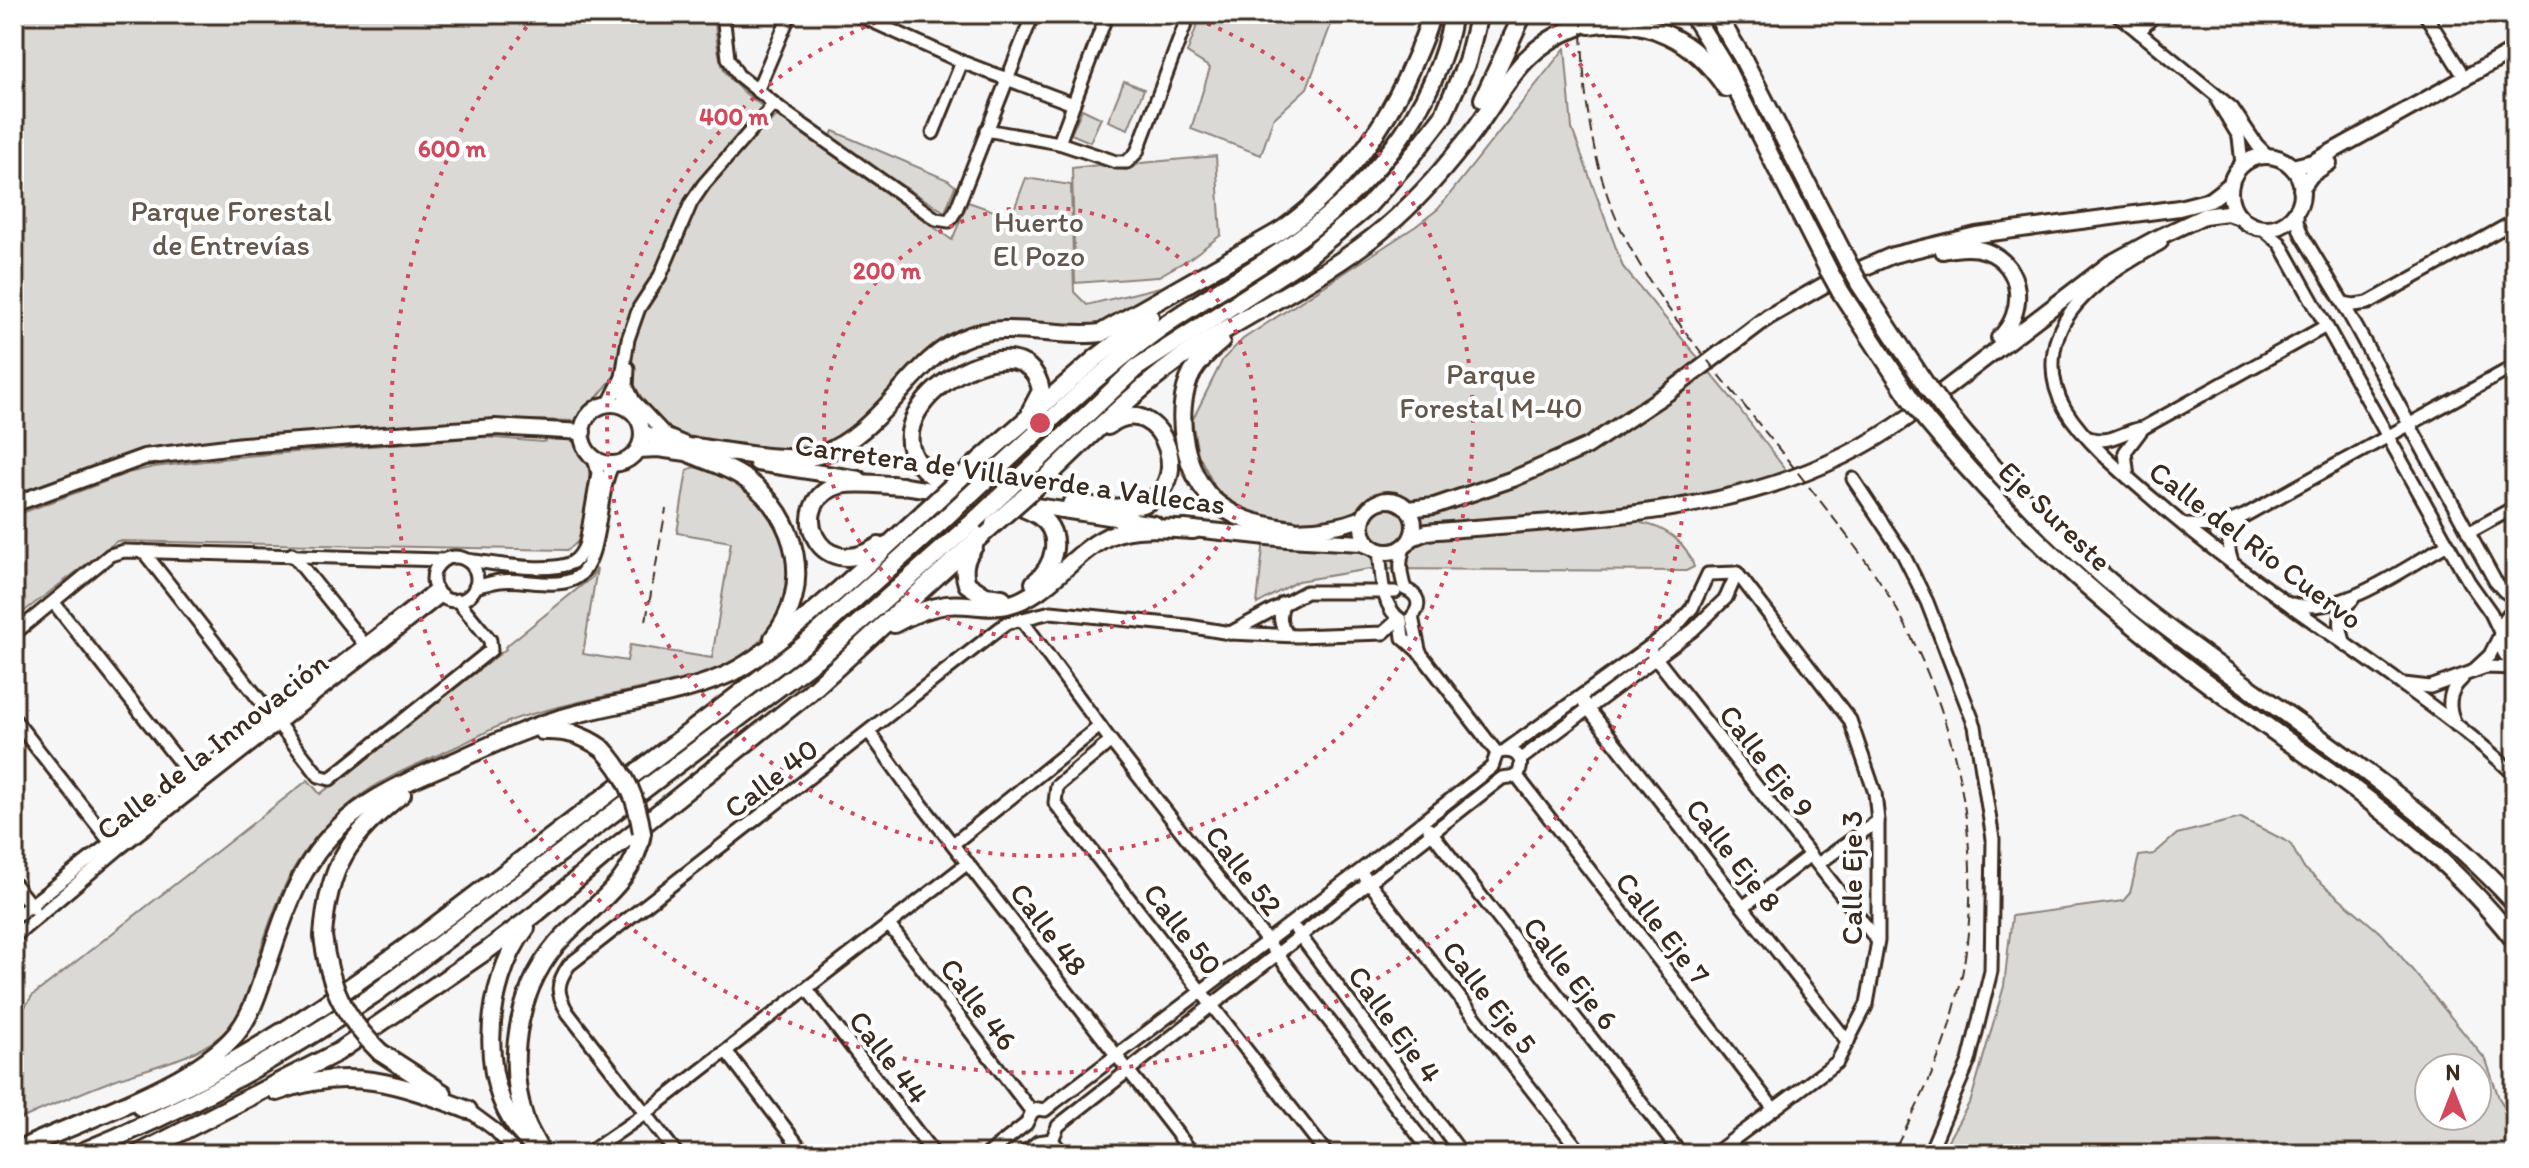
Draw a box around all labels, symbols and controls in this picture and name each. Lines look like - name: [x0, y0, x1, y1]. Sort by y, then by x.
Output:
- text: 400 m: [699, 102, 770, 131]
- text: 600 m: [418, 134, 487, 163]
- park label: Parque Forestal de Entrevías: [130, 192, 332, 263]
- park label: Huerto El Pozo: [993, 203, 1085, 274]
- text: 200 m: [853, 256, 922, 285]
- park label: Parque Forestal M-40: [1399, 355, 1583, 426]
- centre of rings: [1026, 409, 1054, 437]
- street label: Carretera de Villaverde a Vallecas: [792, 425, 1228, 523]
- street label: Eje Sureste: [1991, 453, 2119, 579]
- street label: Calle del Río Cuervo: [2142, 453, 2370, 637]
- street label: Calle de la Innovación: [89, 644, 335, 848]
- street label: Calle Eje 9: [1711, 697, 1823, 825]
- street label: Calle 40: [716, 730, 826, 826]
- street label: Calle Eje 8: [1678, 791, 1790, 919]
- street label: Calle Eje 3: [1833, 811, 1870, 945]
- street label: Calle 52: [1197, 817, 1291, 923]
- street label: Calle Eje 7: [1607, 864, 1719, 992]
- street label: Calle 48: [1002, 875, 1096, 983]
- street label: Calle 50: [1135, 875, 1231, 983]
- street label: Calle Eje 6: [1515, 909, 1627, 1037]
- street label: Calle Eje 5: [1434, 933, 1546, 1061]
- street label: Calle 46: [932, 950, 1026, 1058]
- street label: Calle Eje 4: [1340, 958, 1450, 1090]
- street label: Calle 44: [841, 1003, 937, 1111]
- north arrow: [2413, 1052, 2493, 1132]
- text: N: [2446, 1059, 2460, 1086]

